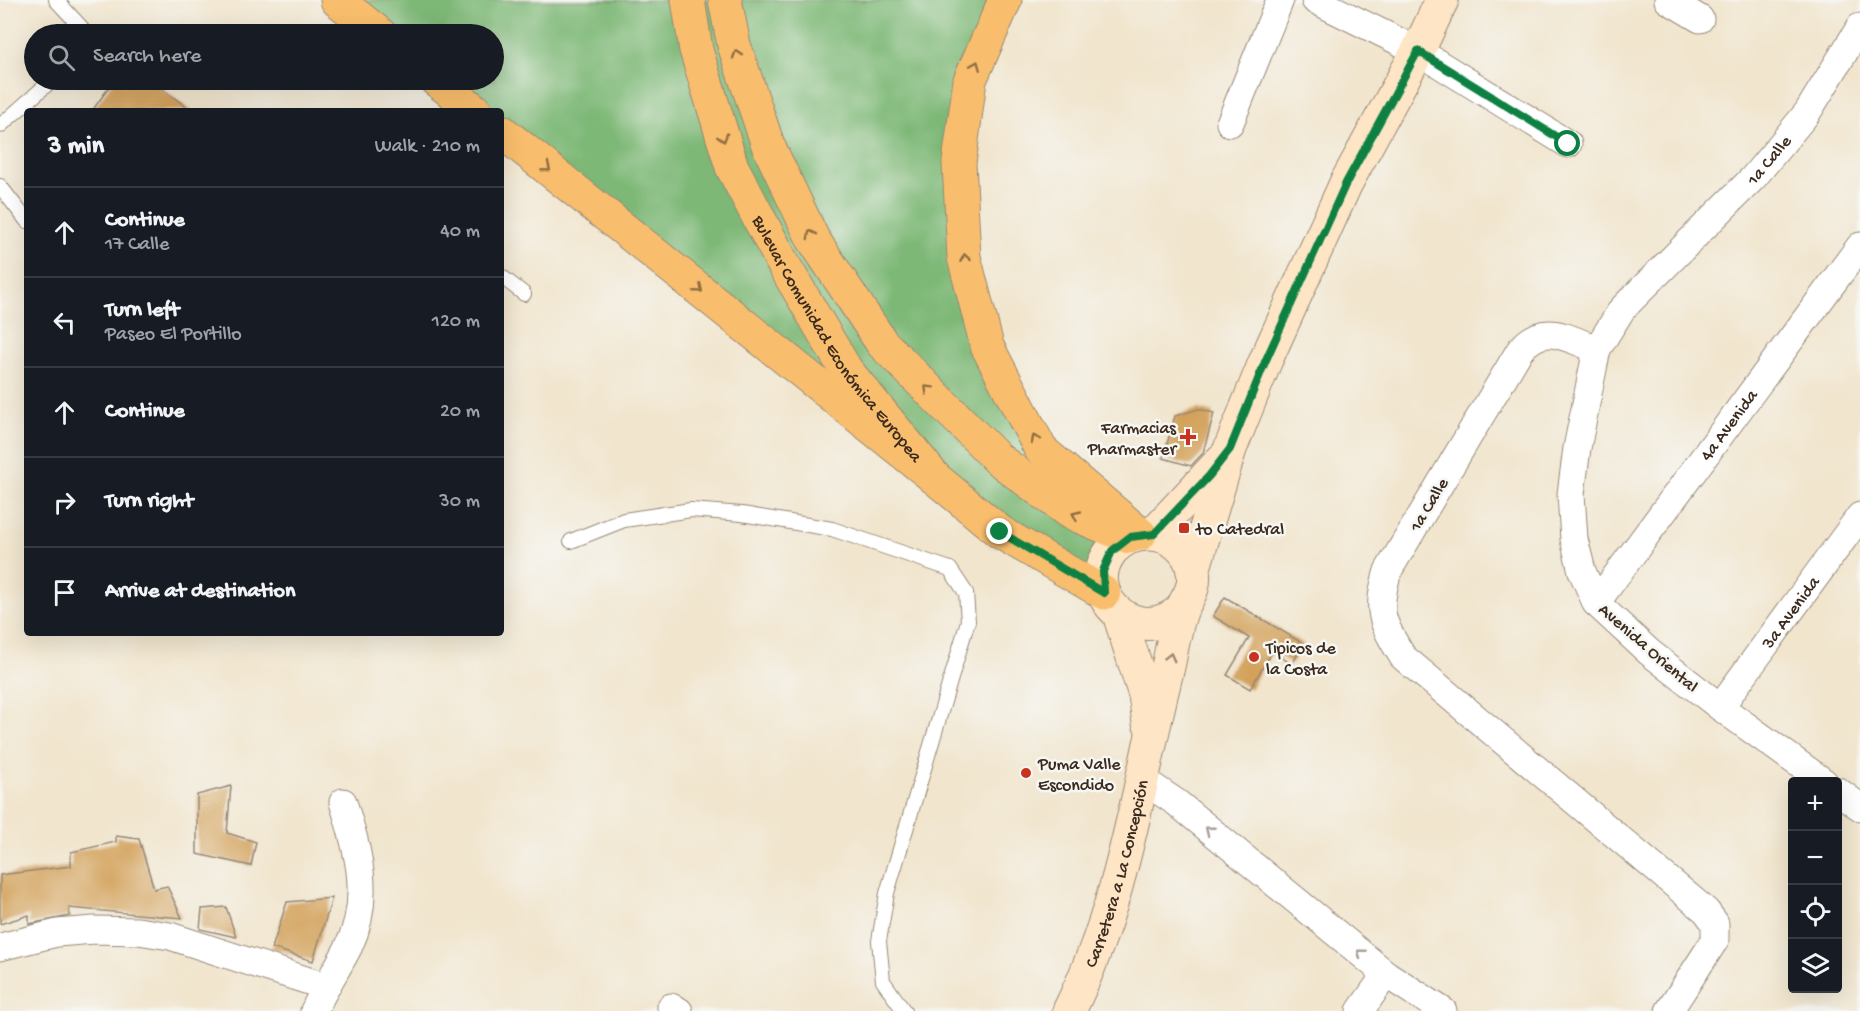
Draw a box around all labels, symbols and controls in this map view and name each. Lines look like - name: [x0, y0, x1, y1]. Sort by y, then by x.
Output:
- search box: [24, 24, 504, 90]
- icon: search: [45, 41, 78, 74]
- text: Search here: [93, 44, 201, 70]
- one-way arrow: [732, 49, 744, 60]
- one-way arrow: [969, 61, 981, 72]
- route start: [1554, 130, 1580, 156]
- street label: 1a Calle: [1743, 131, 1797, 192]
- text: 3 min: [48, 132, 104, 163]
- one-way arrow: [716, 132, 728, 143]
- text: Walk · 210 m: [375, 136, 480, 159]
- one-way arrow: [540, 160, 551, 171]
- text: Continue: [105, 208, 185, 234]
- street label: Bulevar Comunidad Económica Europea: [746, 211, 926, 468]
- icon: ahead: [48, 216, 81, 249]
- text: 40 m: [440, 221, 480, 244]
- one-way arrow: [807, 230, 818, 240]
- text: 17 Calle: [105, 234, 169, 257]
- one-way arrow: [960, 253, 972, 263]
- one-way arrow: [692, 282, 703, 293]
- text: Turn left: [105, 298, 179, 324]
- icon: left: [48, 306, 81, 339]
- text: 120 m: [432, 311, 480, 334]
- text: Paseo El Portillo: [105, 324, 242, 347]
- one-way arrow: [924, 385, 934, 396]
- street label: 4a Avenida: [1697, 385, 1764, 466]
- icon: ahead: [48, 396, 81, 429]
- text: Continue: [105, 399, 185, 425]
- text: 20 m: [440, 401, 480, 424]
- place label: Farmacias Pharmaster: [1087, 419, 1178, 461]
- marker: Farmacias Pharmaster: [1181, 430, 1195, 444]
- one-way arrow: [1031, 435, 1042, 445]
- street label: 1a Calle: [1406, 474, 1455, 537]
- icon: right: [48, 486, 81, 519]
- text: Turn right: [105, 489, 193, 515]
- text: 30 m: [439, 491, 480, 514]
- one-way arrow: [1071, 510, 1082, 522]
- route end: [986, 518, 1012, 544]
- place label: to Catedral: [1195, 520, 1284, 541]
- marker: to Catedral: [1177, 521, 1191, 535]
- street label: 3a Avenida: [1758, 572, 1826, 654]
- icon: arrive: [48, 576, 81, 609]
- text: Arrive at destination: [105, 579, 295, 605]
- street label: Avenida Oriental: [1593, 600, 1702, 698]
- place label: Tipicos de la Costa: [1265, 639, 1336, 681]
- marker: Tipicos de la Costa: [1247, 650, 1261, 664]
- one-way arrow: [1163, 652, 1176, 662]
- place label: Puma Valle Escondido: [1037, 755, 1121, 797]
- marker: Puma Valle Escondido: [1019, 766, 1033, 780]
- map controls: [1788, 777, 1842, 993]
- button: +: [1788, 777, 1842, 831]
- street label: Carretera a La Concepción: [1082, 778, 1155, 971]
- one-way arrow: [1205, 826, 1216, 837]
- button: −: [1788, 831, 1842, 885]
- button: locate: [1788, 885, 1842, 939]
- button: layers: [1788, 939, 1842, 993]
- one-way arrow: [1357, 949, 1368, 960]

